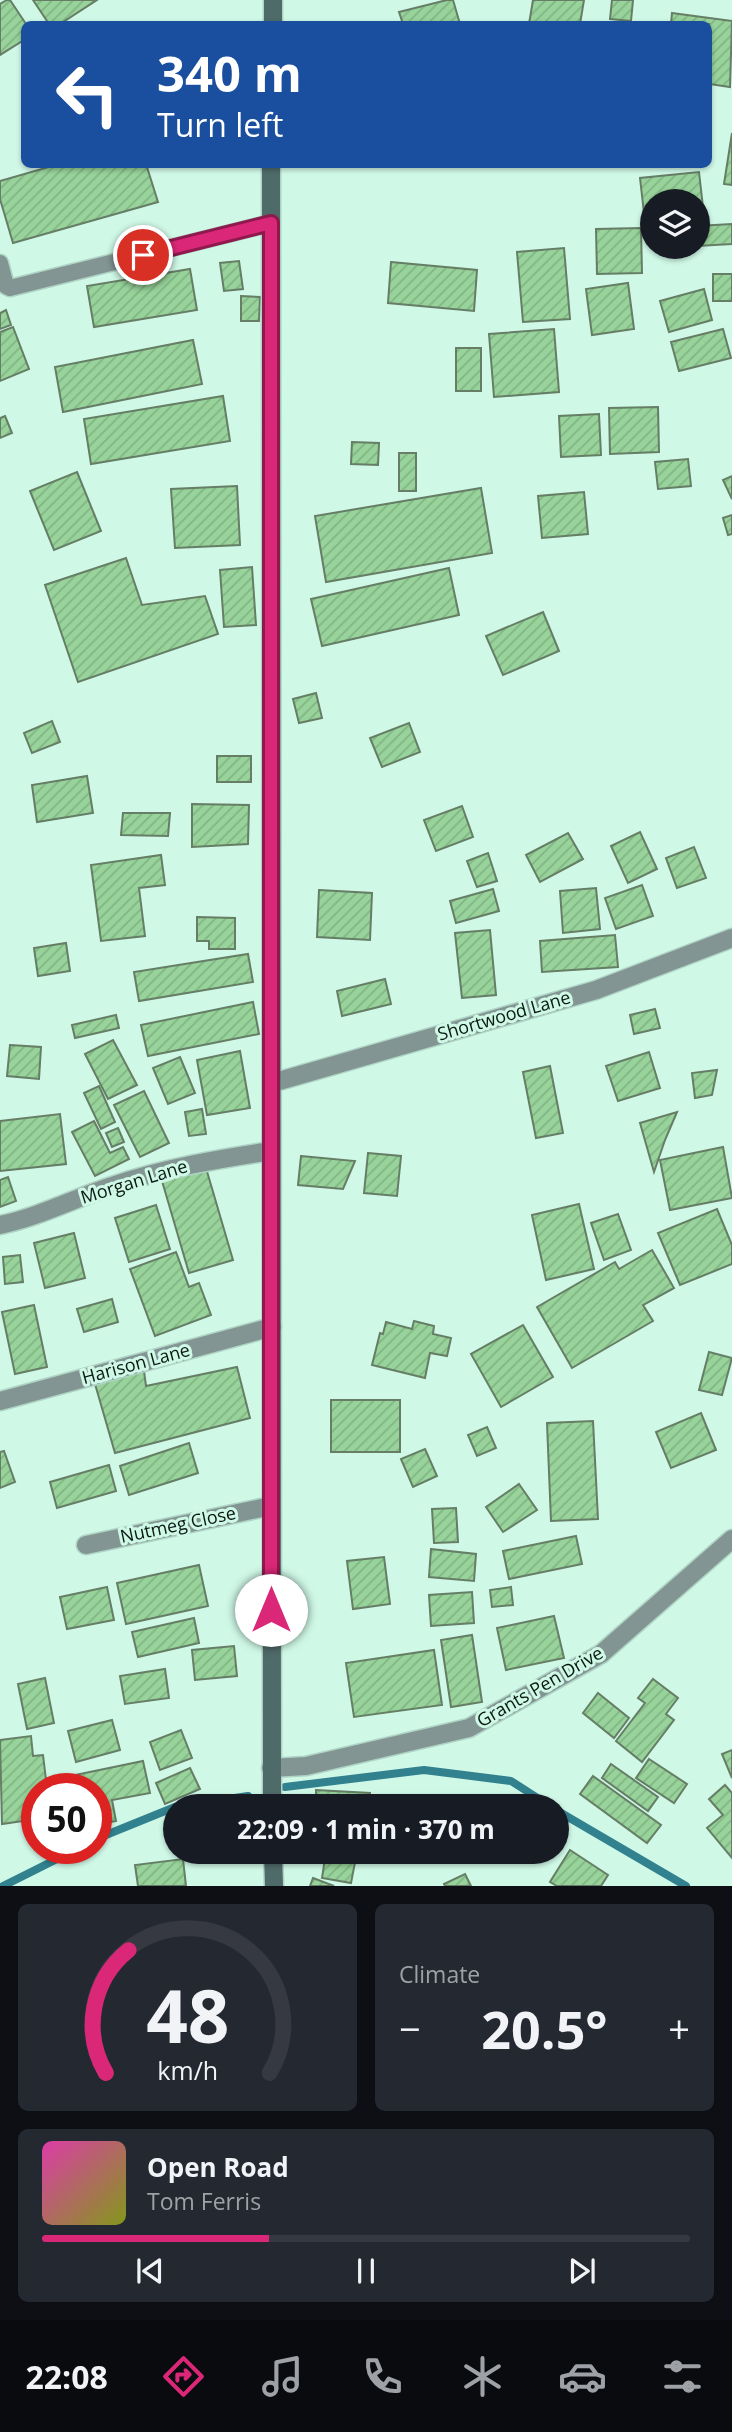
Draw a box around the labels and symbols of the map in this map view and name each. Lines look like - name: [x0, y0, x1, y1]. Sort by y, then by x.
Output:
- pin: [113, 225, 173, 285]
- street label: Shortwood Lane: [434, 985, 573, 1046]
- street label: Morgan Lane: [77, 1153, 190, 1209]
- street label: Harison Lane: [79, 1337, 192, 1389]
- street label: Nutmeg Close: [118, 1500, 238, 1548]
- position arrow: [234, 1573, 308, 1647]
- street label: Grants Pen Drive: [472, 1640, 607, 1732]
- speed limit sign: 50: [21, 1773, 112, 1864]

